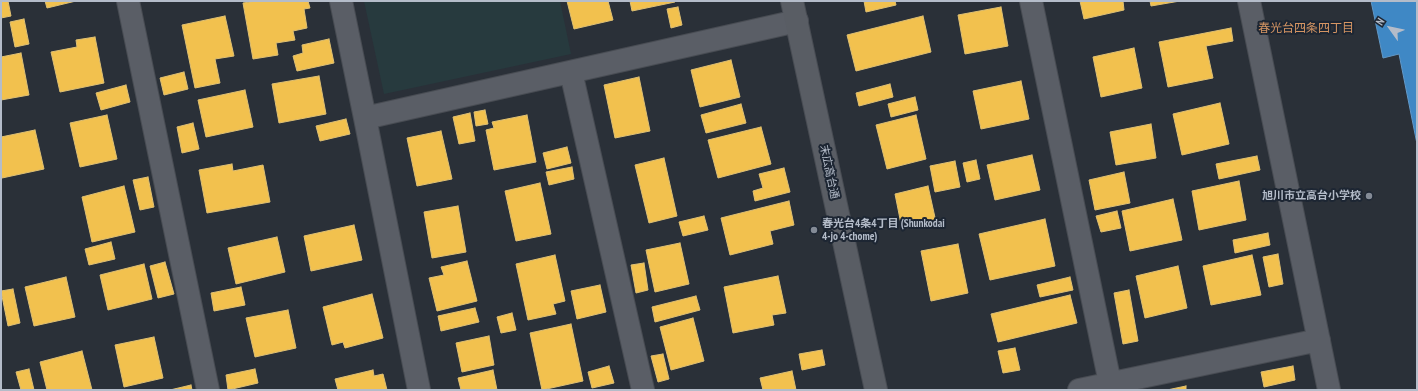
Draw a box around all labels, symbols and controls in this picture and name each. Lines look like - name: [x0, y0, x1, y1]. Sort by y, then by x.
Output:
- north arrow: [1370, 8, 1410, 48]
- text: N: [1372, 15, 1387, 28]
- district label: 春光台四条四丁目: [1258, 22, 1354, 36]
- street label: 末広高台通: [817, 144, 841, 200]
- place label: 旭川市立高台小学校: [1262, 189, 1361, 203]
- marker: 旭川市立高台小学校: [1364, 191, 1374, 201]
- place label: 春光台4条4丁目 (Shunkodai 4-jo 4-chome): [822, 217, 945, 243]
- marker: 春光台4条4丁目 (Shunkodai 4-jo 4-chome): [809, 225, 819, 235]

